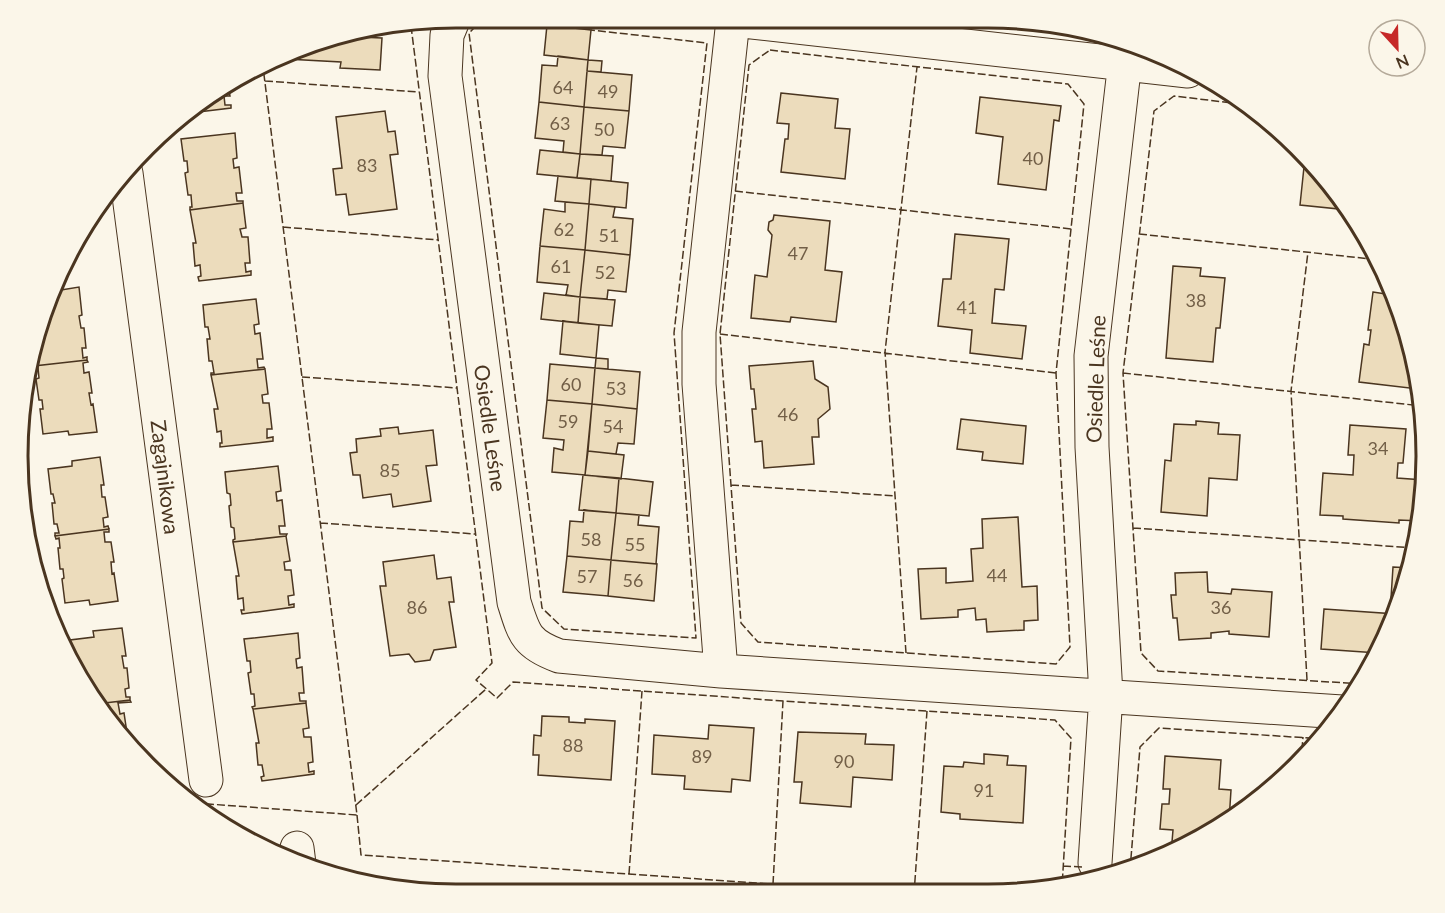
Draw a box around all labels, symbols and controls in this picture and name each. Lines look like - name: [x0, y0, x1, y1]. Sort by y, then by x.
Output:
- north arrow: [1367, 18, 1427, 78]
- text: N: [1394, 51, 1412, 73]
- house number: 64: [553, 76, 573, 98]
- house number: 49: [598, 80, 618, 102]
- house number: 63: [550, 112, 570, 134]
- house number: 50: [594, 118, 614, 140]
- house number: 40: [1023, 147, 1043, 169]
- house number: 83: [357, 154, 377, 176]
- house number: 62: [554, 218, 574, 240]
- house number: 51: [599, 224, 619, 246]
- house number: 47: [788, 242, 808, 264]
- house number: 61: [551, 255, 571, 277]
- house number: 52: [595, 261, 615, 283]
- house number: 38: [1186, 289, 1206, 311]
- house number: 41: [957, 296, 977, 318]
- street label: Osiedle Leśne: [1080, 315, 1110, 443]
- street label: Osiedle Leśne: [470, 363, 512, 493]
- house number: 60: [561, 373, 581, 395]
- house number: 53: [606, 377, 626, 399]
- house number: 46: [778, 403, 798, 425]
- house number: 59: [558, 410, 578, 432]
- house number: 54: [603, 415, 623, 437]
- street label: Zagajnikowa: [147, 419, 185, 535]
- house number: 34: [1368, 437, 1388, 459]
- house number: 85: [380, 459, 400, 481]
- house number: 58: [581, 528, 601, 550]
- house number: 55: [625, 533, 645, 555]
- house number: 44: [987, 564, 1007, 586]
- house number: 57: [577, 565, 597, 587]
- house number: 56: [623, 569, 643, 591]
- house number: 86: [407, 596, 427, 618]
- house number: 36: [1211, 596, 1231, 618]
- house number: 88: [563, 734, 583, 756]
- house number: 89: [692, 745, 712, 767]
- house number: 90: [834, 750, 854, 772]
- house number: 91: [974, 779, 994, 801]

